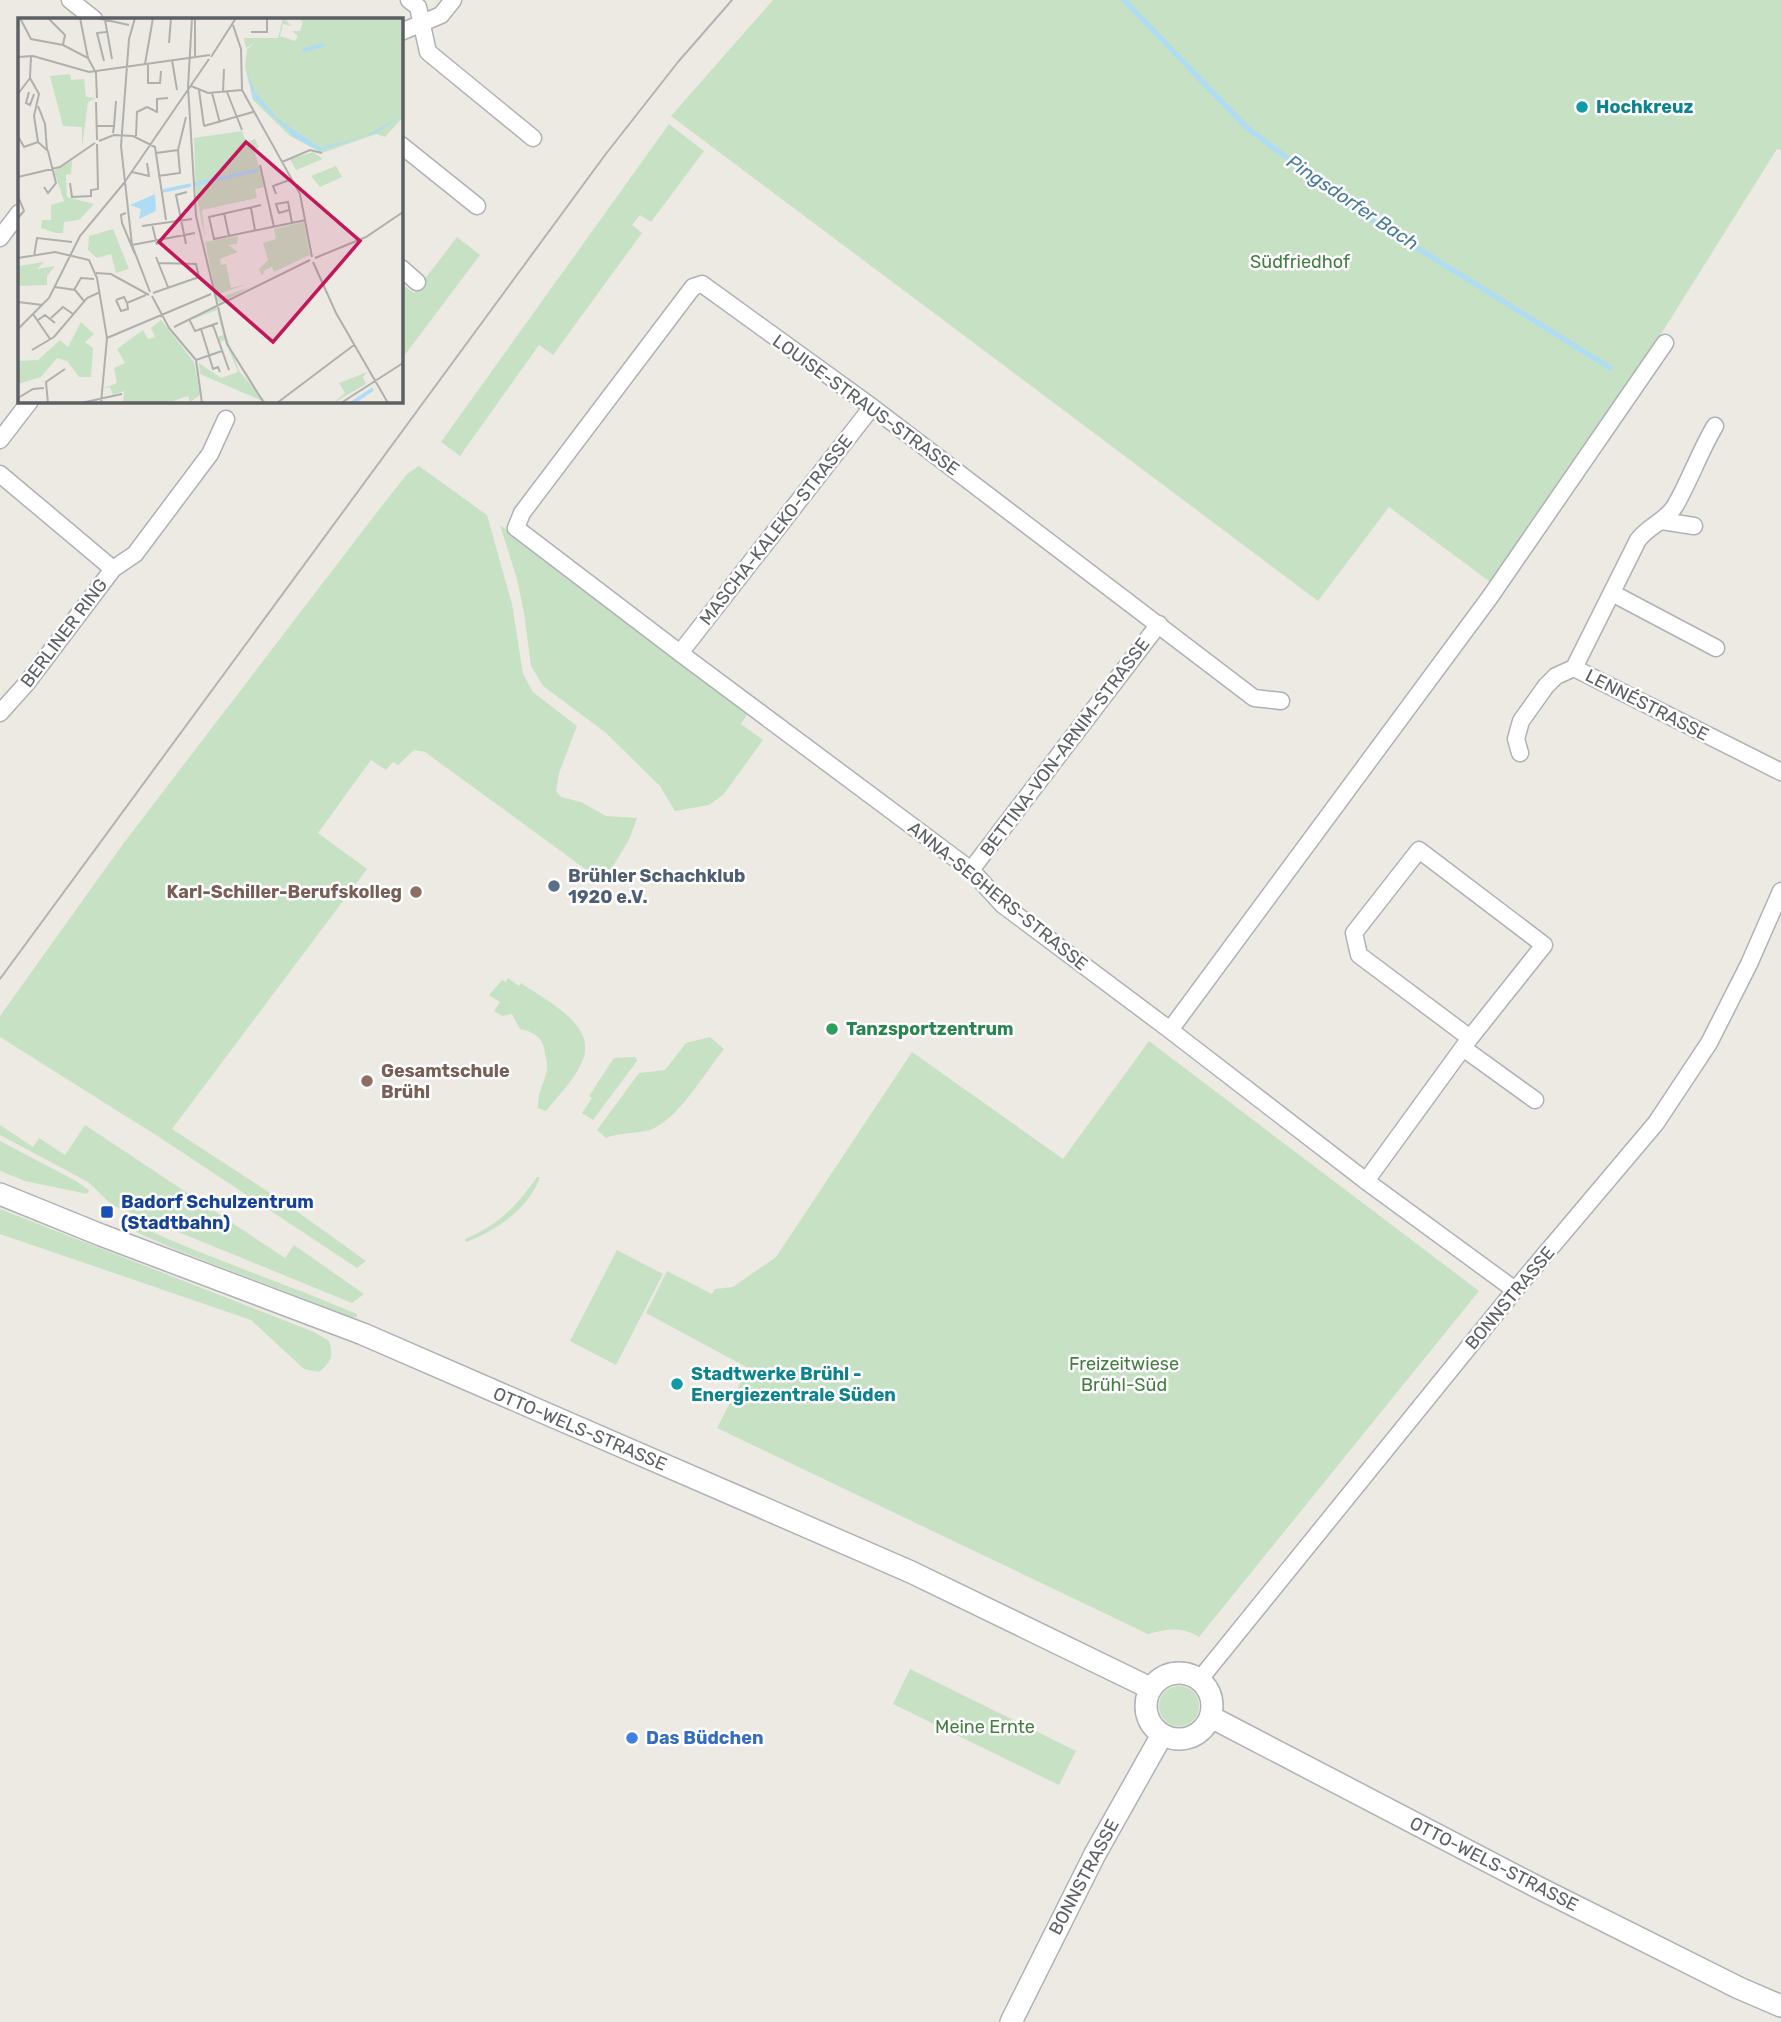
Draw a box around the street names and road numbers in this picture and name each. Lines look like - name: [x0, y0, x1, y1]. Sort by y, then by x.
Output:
- street label: LOUISE-STRAUS-STRASSE: [768, 330, 964, 480]
- street label: MASCHA-KALEKO-STRASSE: [695, 430, 857, 630]
- street label: BERLINER RING: [16, 574, 112, 692]
- street label: BETTINA-VON-ARNIM-STRASSE: [976, 634, 1154, 860]
- street label: LENNÉSTRASSE: [1582, 664, 1712, 746]
- street label: ANNA-SEGHERS-STRASSE: [904, 817, 1092, 975]
- street label: BONNSTRASSE: [1461, 1242, 1559, 1354]
- street label: OTTO-WELS-STRASSE: [490, 1382, 670, 1476]
- street label: OTTO-WELS-STRASSE: [1406, 1812, 1582, 1916]
- street label: BONNSTRASSE: [1044, 1815, 1124, 1939]

